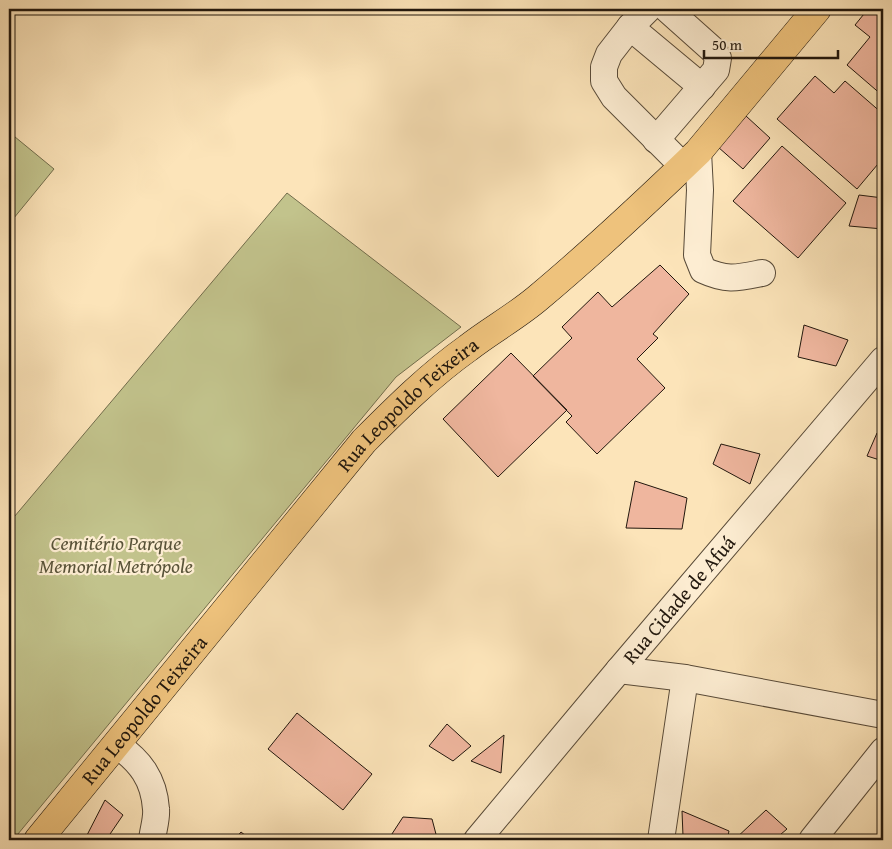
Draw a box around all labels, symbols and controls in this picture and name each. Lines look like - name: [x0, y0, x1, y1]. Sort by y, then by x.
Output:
- scale bar: [704, 28, 838, 60]
- text: 50 m: [712, 34, 743, 55]
- street label: Rua Leopoldo Teixeira: [330, 330, 485, 478]
- park label: Cemitério Parque Memorial Metrópole: [39, 528, 193, 580]
- street label: Rua Cidade de Afuá: [615, 528, 742, 670]
- street label: Rua Leopoldo Teixeira: [74, 628, 214, 791]

